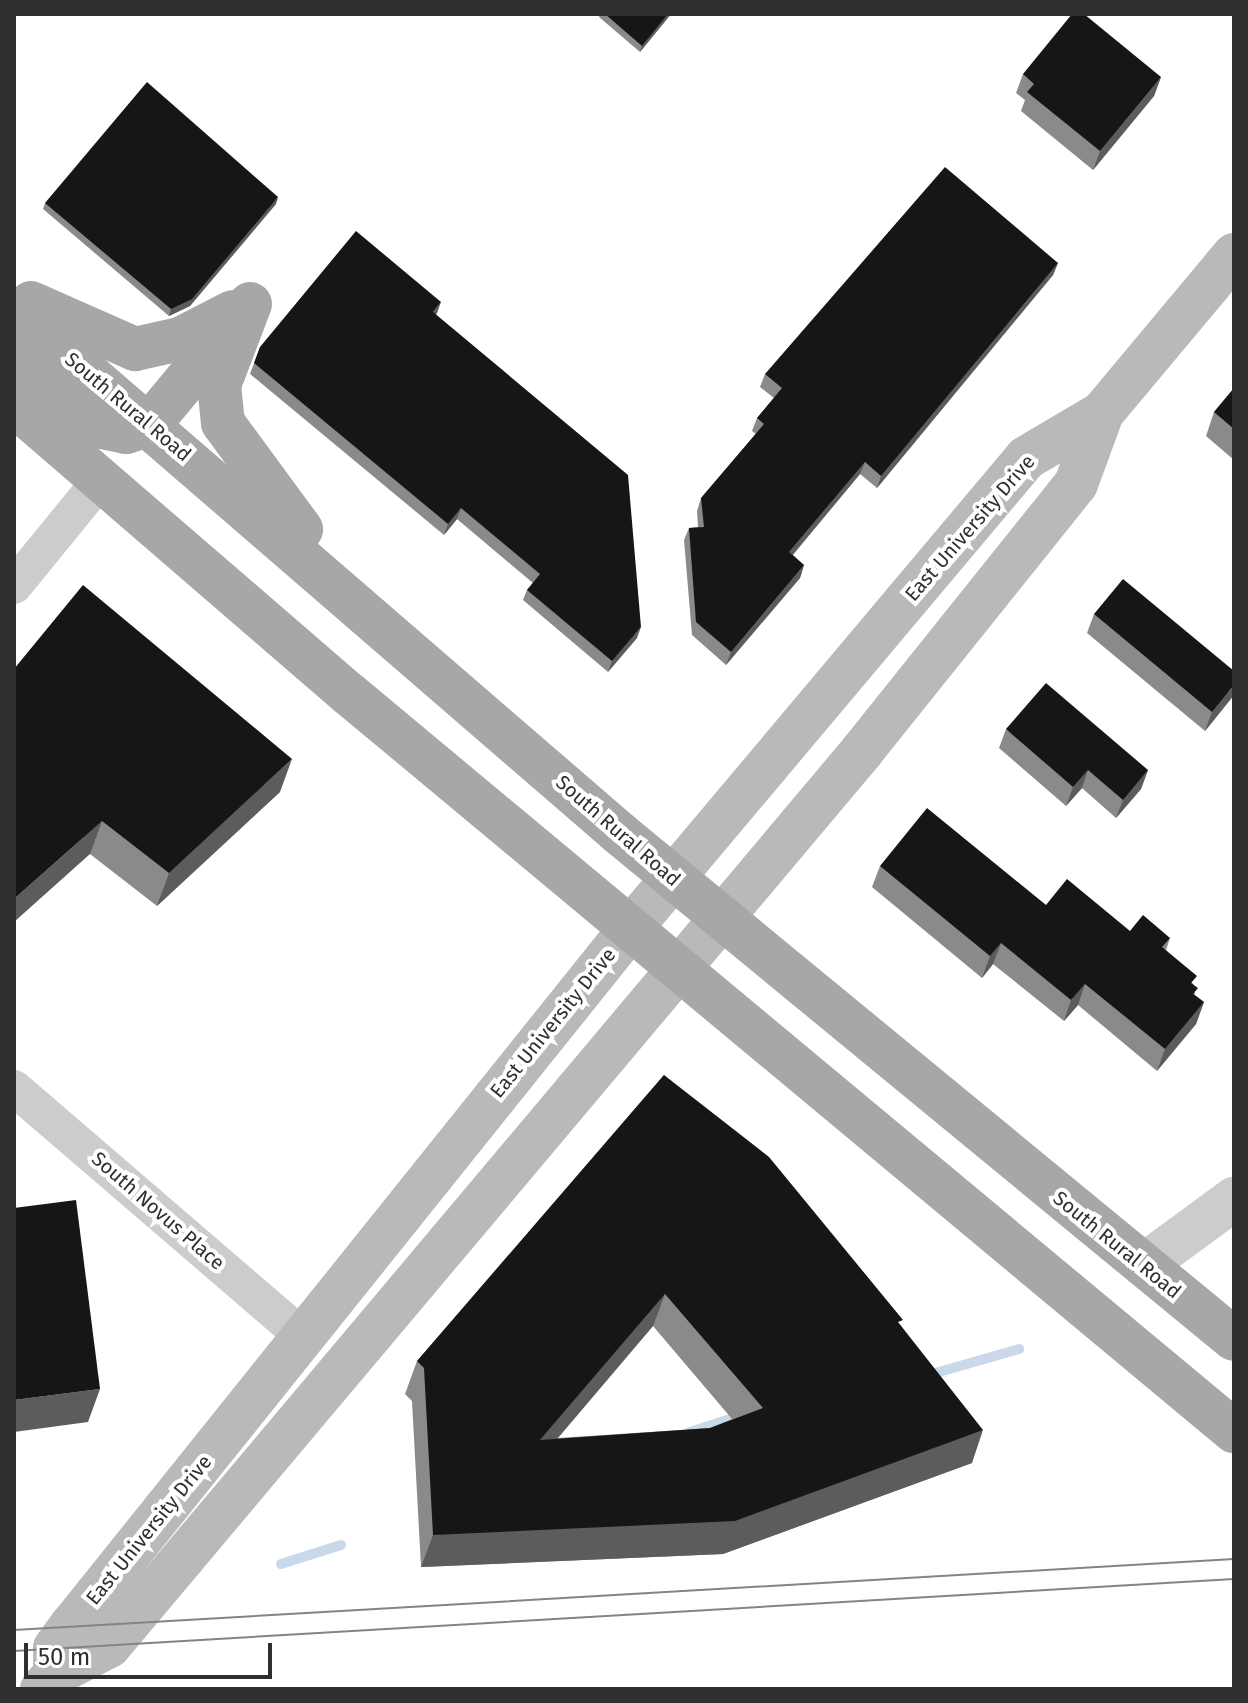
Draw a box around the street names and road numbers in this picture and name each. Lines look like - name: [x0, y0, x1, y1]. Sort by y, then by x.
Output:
- street label: South Rural Road: [60, 347, 196, 467]
- street label: East University Drive: [900, 450, 1040, 606]
- street label: South Rural Road: [551, 770, 685, 892]
- street label: East University Drive: [485, 943, 621, 1103]
- street label: South Novus Place: [87, 1147, 229, 1275]
- street label: South Rural Road: [1048, 1186, 1186, 1304]
- street label: East University Drive: [81, 1450, 217, 1610]

